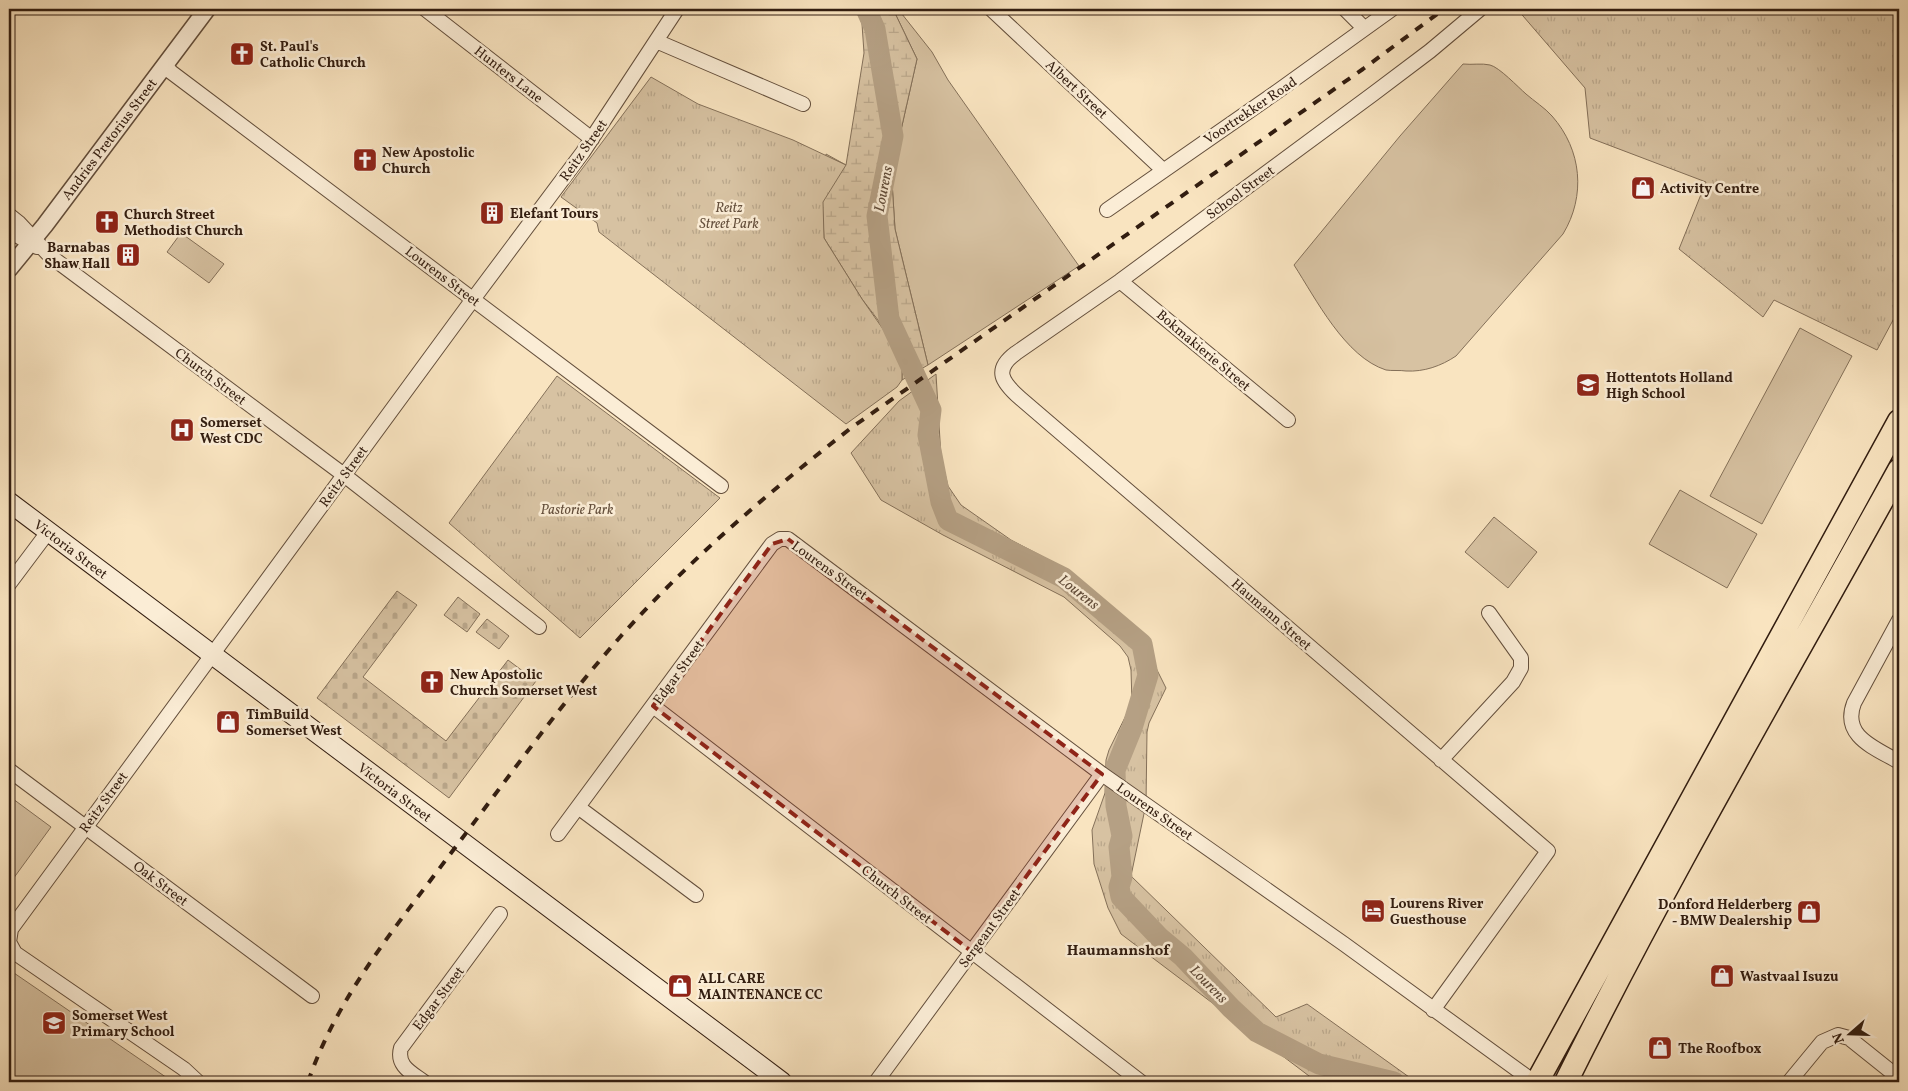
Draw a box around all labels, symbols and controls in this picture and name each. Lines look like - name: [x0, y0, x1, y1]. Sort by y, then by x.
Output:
- place label: St. Paul's Catholic Church: [260, 38, 366, 73]
- church icon: St. Paul's Catholic Church: [229, 41, 255, 67]
- street label: Hunters Lane: [470, 42, 547, 108]
- street label: Albert Street: [1041, 56, 1111, 124]
- street label: Voortrekker Road: [1201, 73, 1301, 149]
- street label: Andries Pretorius Street: [58, 75, 162, 205]
- street label: Reitz Street: [556, 116, 613, 186]
- place label: New Apostolic Church: [382, 144, 475, 179]
- church icon: New Apostolic Church: [352, 147, 378, 173]
- street label: School Street: [1203, 162, 1279, 225]
- water label: Lourens: [870, 164, 899, 214]
- shop icon: Activity Centre: [1630, 175, 1656, 201]
- place label: Activity Centre: [1660, 180, 1759, 199]
- park label: Reitz Street Park: [699, 199, 759, 234]
- building icon: Elefant Tours: [479, 200, 505, 226]
- place label: Elefant Tours: [510, 205, 598, 224]
- place label: Church Street Methodist Church: [124, 206, 243, 241]
- church icon: Church Street Methodist Church: [94, 209, 120, 235]
- place label: Barnabas Shaw Hall: [44, 239, 110, 274]
- building icon: Barnabas Shaw Hall: [115, 242, 141, 268]
- street label: Lourens Street: [401, 243, 484, 312]
- street label: Bokmakierie Street: [1152, 306, 1254, 396]
- street label: Church Street: [170, 344, 250, 410]
- place label: Hottentots Holland High School: [1606, 369, 1733, 404]
- school or university icon: Hottentots Holland High School: [1575, 372, 1601, 398]
- place label: Somerset West CDC: [200, 414, 263, 449]
- hospital icon: Somerset West CDC: [169, 417, 195, 443]
- street label: Reitz Street: [315, 442, 373, 511]
- park label: Pastorie Park: [540, 501, 614, 520]
- street label: Victoria Street: [29, 516, 111, 584]
- street label: Lourens Street: [787, 537, 871, 605]
- water label: Lourens: [1053, 571, 1103, 616]
- street label: Haumann Street: [1227, 575, 1315, 655]
- street label: Edgar Street: [649, 637, 709, 709]
- place label: New Apostolic Church Somerset West: [450, 666, 597, 701]
- church icon: New Apostolic Church Somerset West: [419, 669, 445, 695]
- place label: TimBuild Somerset West: [246, 706, 342, 741]
- shop icon: TimBuild Somerset West: [215, 709, 241, 735]
- street label: Victoria Street: [353, 759, 435, 827]
- street label: Reitz Street: [75, 768, 133, 837]
- street label: Lourens Street: [1112, 779, 1196, 846]
- street label: Oak Street: [129, 857, 192, 911]
- street label: Church Street: [857, 862, 935, 929]
- street label: Sergeant Street: [955, 885, 1026, 972]
- place label: Lourens River Guesthouse: [1390, 895, 1484, 930]
- place label: Donford Helderberg - BMW Dealership: [1658, 896, 1792, 931]
- hotel icon: Lourens River Guesthouse: [1360, 898, 1386, 924]
- shop icon: Donford Helderberg - BMW Dealership: [1796, 899, 1822, 925]
- district label: Haumannshof: [1067, 941, 1170, 962]
- water label: Lourens: [1184, 961, 1232, 1009]
- street label: Edgar Street: [409, 963, 470, 1035]
- shop icon: Wastvaal Isuzu: [1709, 963, 1735, 989]
- place label: Wastvaal Isuzu: [1740, 968, 1839, 987]
- place label: ALL CARE MAINTENANCE CC: [698, 970, 823, 1005]
- shop icon: ALL CARE MAINTENANCE CC: [667, 973, 693, 999]
- place label: Somerset West Primary School: [72, 1007, 175, 1042]
- north arrow: [1826, 1008, 1876, 1058]
- school or university icon: Somerset West Primary School: [41, 1010, 67, 1036]
- text: N: [1829, 1030, 1850, 1046]
- shop icon: The Roofbox: [1647, 1035, 1673, 1061]
- place label: The Roofbox: [1678, 1040, 1761, 1059]

